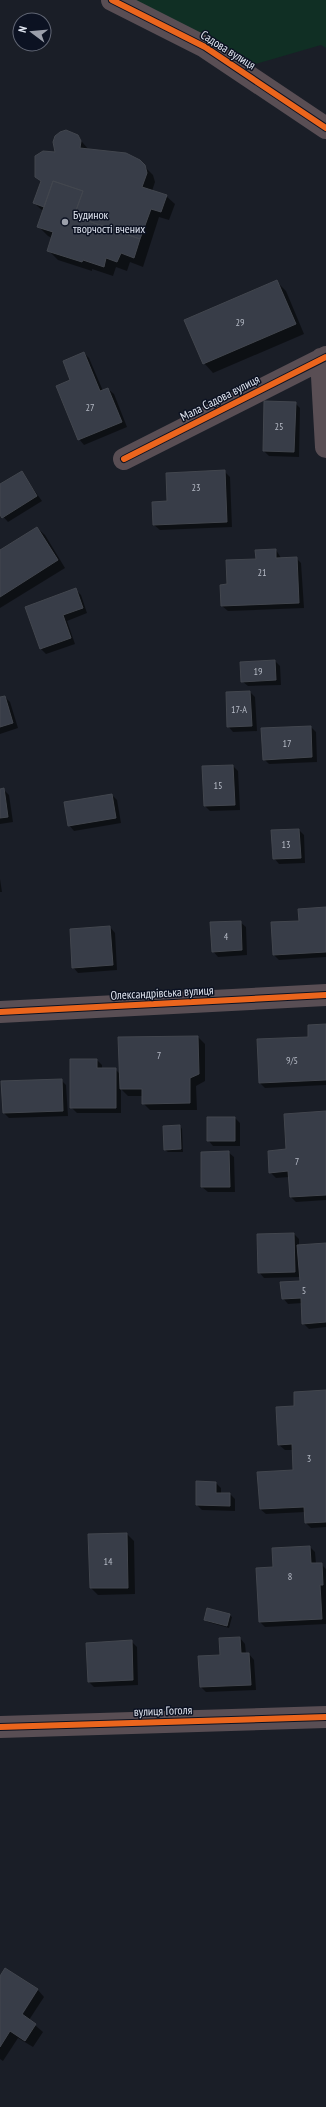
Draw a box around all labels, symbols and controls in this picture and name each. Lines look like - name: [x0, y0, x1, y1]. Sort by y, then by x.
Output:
- north arrow: [12, 12, 52, 52]
- text: N: [15, 24, 30, 34]
- street label: Садова вулиця: [198, 27, 259, 73]
- place label: Будинок творчості вчених: [73, 207, 145, 236]
- marker: Будинок творчості вчених: [60, 217, 70, 227]
- house number: 29: [236, 316, 245, 329]
- street label: Мала Садова вулиця: [178, 371, 262, 424]
- house number: 27: [86, 401, 95, 414]
- house number: 25: [275, 420, 284, 433]
- house number: 23: [192, 481, 201, 494]
- house number: 21: [258, 566, 267, 579]
- house number: 19: [254, 665, 263, 678]
- house number: 17-А: [231, 703, 247, 716]
- house number: 17: [283, 737, 292, 750]
- house number: 15: [214, 779, 223, 792]
- house number: 13: [282, 838, 291, 851]
- house number: 4: [224, 930, 229, 943]
- street label: Олександрівська вулиця: [110, 982, 214, 1003]
- house number: 7: [157, 1049, 161, 1062]
- house number: 9/5: [286, 1054, 298, 1067]
- house number: 7: [295, 1155, 299, 1168]
- house number: 5: [302, 1284, 306, 1297]
- house number: 3: [307, 1452, 311, 1465]
- house number: 14: [104, 1555, 113, 1568]
- house number: 8: [288, 1570, 292, 1583]
- street label: вулиця Гоголя: [134, 1702, 193, 1719]

